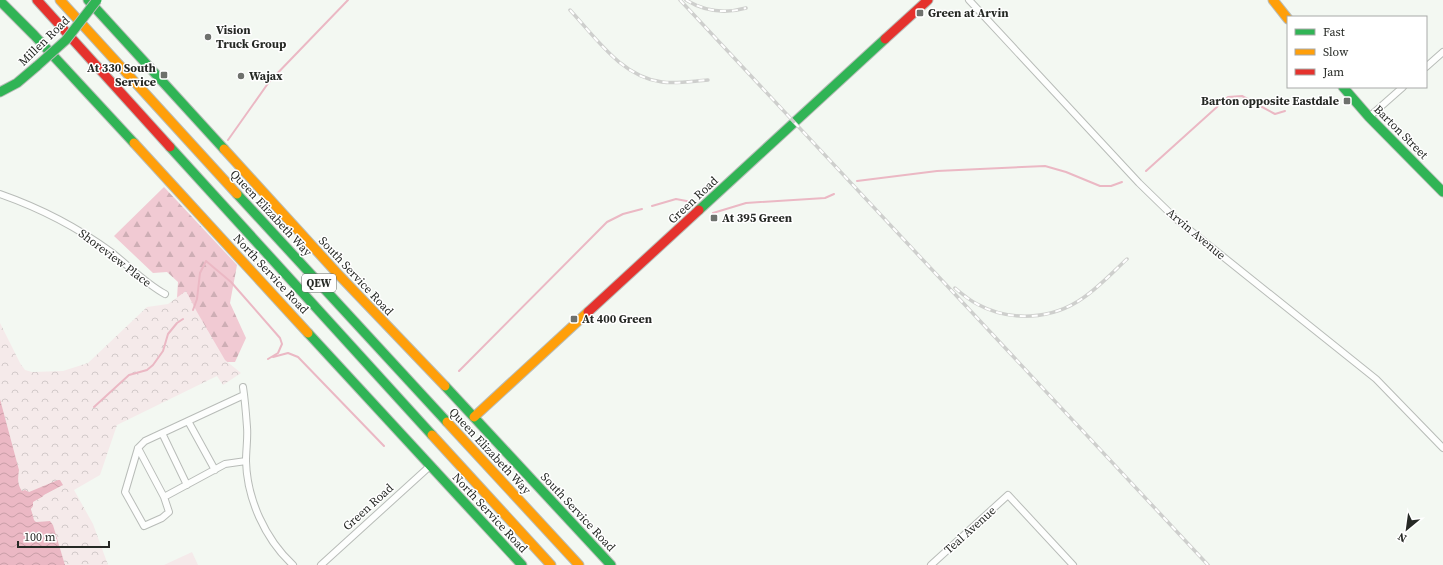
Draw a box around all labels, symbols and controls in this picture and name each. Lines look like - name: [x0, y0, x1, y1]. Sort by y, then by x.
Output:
- place label: Green at Arvin: [928, 5, 1009, 21]
- marker: Green at Arvin: [915, 8, 925, 18]
- street label: Millen Road: [15, 13, 73, 69]
- legend: [1287, 16, 1427, 88]
- place label: Vision Truck Group: [216, 22, 286, 52]
- text: Fast: [1323, 24, 1345, 40]
- marker: Vision Truck Group: [203, 32, 213, 42]
- text: Slow: [1323, 44, 1349, 60]
- place label: At 330 South Service: [87, 60, 157, 90]
- text: Jam: [1322, 64, 1344, 80]
- place label: Wajax: [249, 68, 283, 84]
- marker: At 330 South Service: [159, 70, 169, 80]
- marker: Wajax: [236, 71, 246, 81]
- place label: Barton opposite Eastdale: [1201, 93, 1339, 109]
- marker: Barton opposite Eastdale: [1342, 96, 1352, 106]
- street label: Barton Street: [1370, 101, 1432, 163]
- street label: Queen Elizabeth Way: [227, 166, 316, 260]
- street label: Green Road: [665, 173, 722, 227]
- street label: Arvin Avenue: [1163, 205, 1229, 263]
- place label: At 395 Green: [722, 210, 793, 226]
- marker: At 395 Green: [709, 213, 719, 223]
- street label: Shoreview Place: [75, 225, 155, 291]
- street label: North Service Road: [230, 231, 312, 317]
- street label: South Service Road: [315, 233, 397, 319]
- road number: QEW: [302, 274, 336, 292]
- place label: At 400 Green: [582, 311, 653, 327]
- marker: At 400 Green: [569, 314, 579, 324]
- street label: Queen Elizabeth Way: [446, 404, 535, 498]
- street label: South Service Road: [537, 469, 619, 555]
- street label: North Service Road: [449, 470, 531, 556]
- street label: Green Road: [339, 480, 397, 534]
- street label: Teal Avenue: [941, 503, 999, 557]
- north arrow: [1387, 509, 1427, 549]
- scale bar: [18, 523, 109, 549]
- text: 100 m: [24, 529, 56, 545]
- text: N: [1395, 529, 1410, 546]

